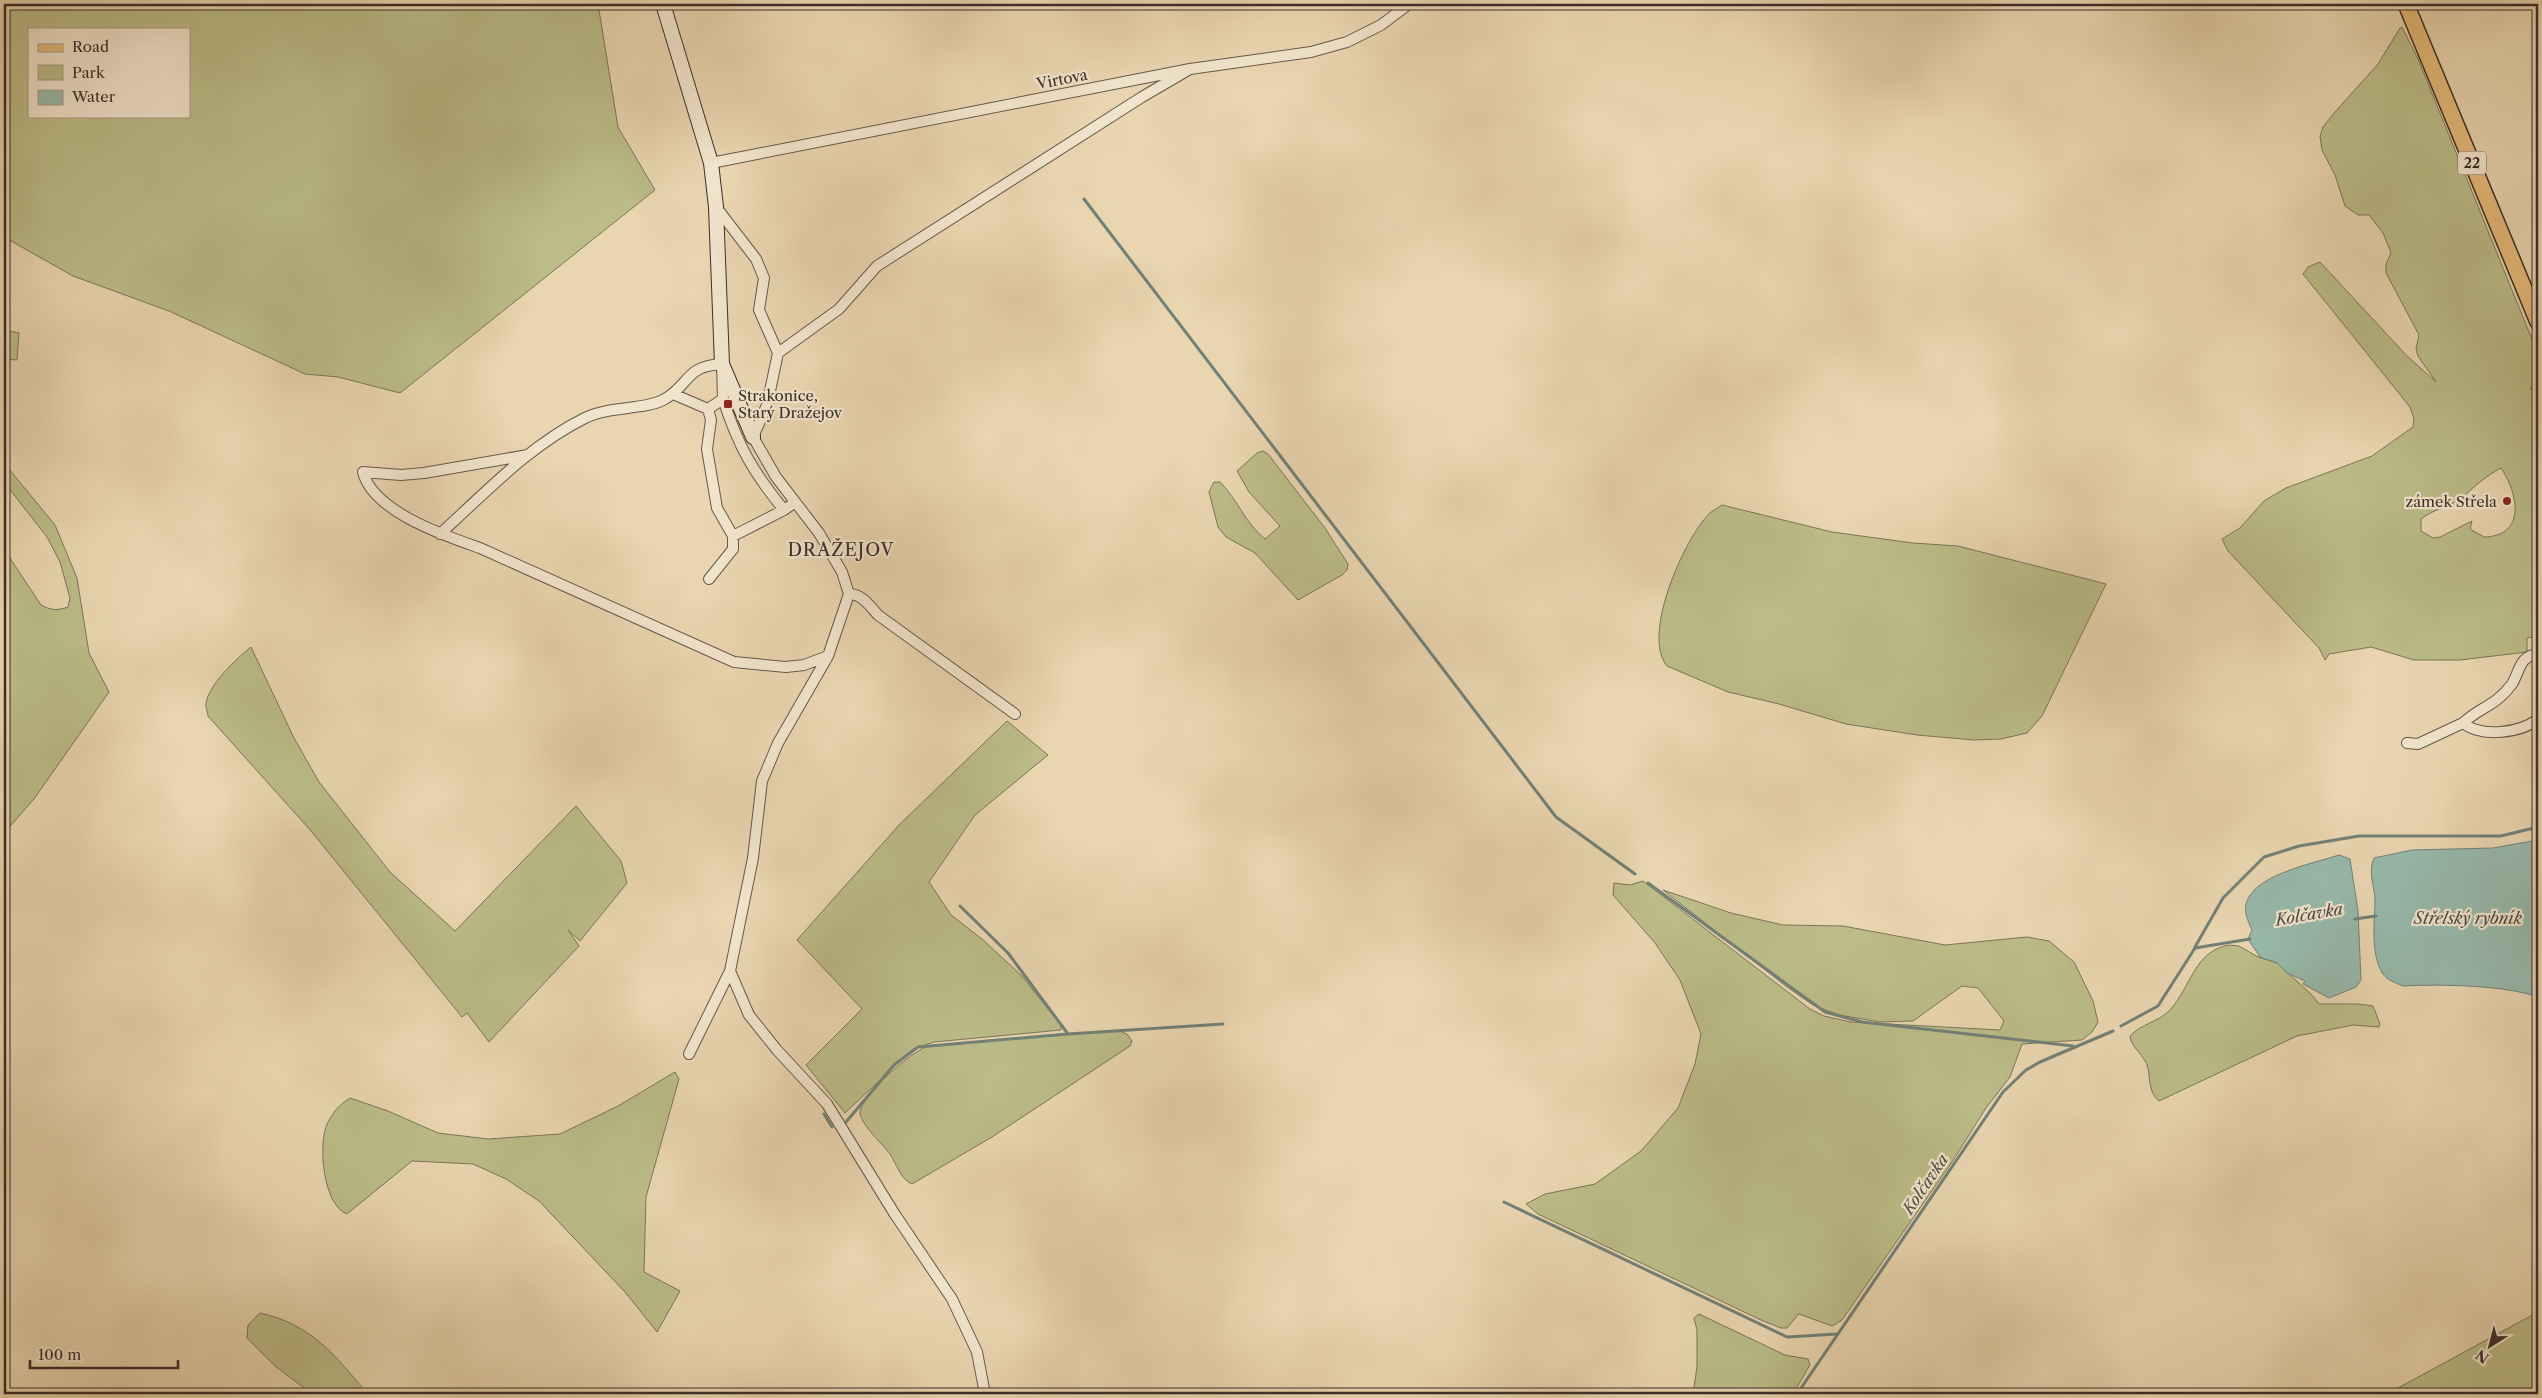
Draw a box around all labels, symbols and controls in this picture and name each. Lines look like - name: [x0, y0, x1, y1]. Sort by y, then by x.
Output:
- legend: [28, 28, 190, 118]
- text: Road: [72, 37, 109, 56]
- text: Park: [72, 63, 106, 82]
- street label: Virtova: [1034, 65, 1089, 93]
- text: Water: [71, 87, 116, 106]
- road number: 22: [2458, 152, 2486, 174]
- place label: Strakonice, Starý Dražejov: [738, 386, 843, 422]
- marker: Strakonice, Starý Dražejov: [722, 398, 734, 410]
- place label: zámek Střela: [2405, 492, 2497, 511]
- marker: zámek Střela: [2501, 495, 2513, 507]
- district label: DRAŽEJOV: [787, 537, 895, 561]
- water label: Kolčavka: [2272, 898, 2345, 930]
- water label: Střelský rybník: [2413, 908, 2523, 928]
- water label: Kolčavka: [1897, 1150, 1953, 1220]
- north arrow: [2464, 1320, 2514, 1370]
- scale bar: [30, 1338, 178, 1370]
- text: 100 m: [38, 1345, 81, 1364]
- text: N: [2472, 1346, 2493, 1367]

